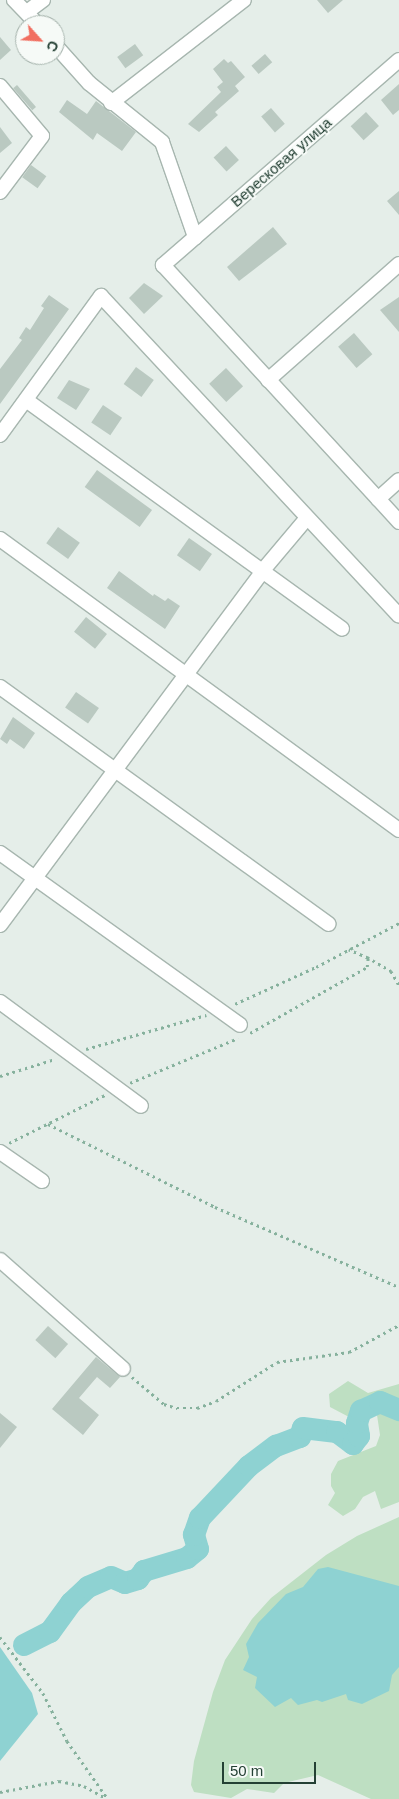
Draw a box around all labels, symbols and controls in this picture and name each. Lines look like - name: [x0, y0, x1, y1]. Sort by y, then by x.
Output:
- north arrow: [15, 15, 65, 65]
- text: С: [43, 38, 62, 54]
- street label: Вересковая улица: [227, 113, 335, 211]
- scale bar: [224, 1752, 318, 1784]
- text: 50 m: [230, 1762, 263, 1779]

